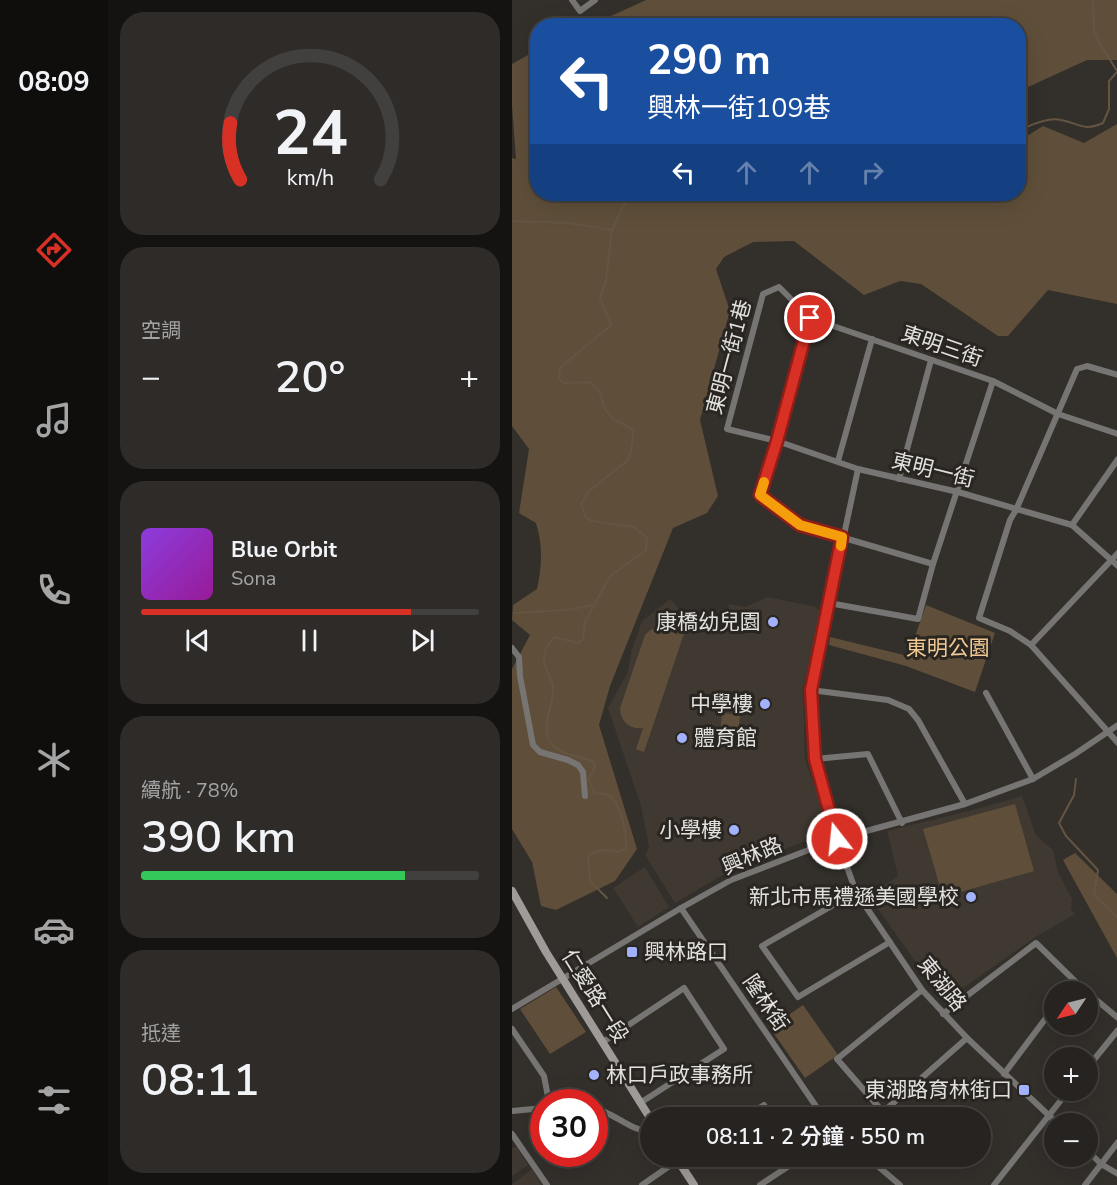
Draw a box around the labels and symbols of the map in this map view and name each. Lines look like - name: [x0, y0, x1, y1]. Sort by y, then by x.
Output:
- pin: [784, 292, 835, 343]
- street label: 東明一街1巷: [700, 297, 758, 417]
- street label: 東明三街: [898, 319, 986, 373]
- street label: 東明一街: [889, 446, 977, 494]
- place label: 康橋幼兒園: [656, 608, 761, 636]
- marker: 康橋幼兒園: [766, 615, 780, 629]
- park label: 東明公園: [906, 634, 990, 662]
- place label: 中學樓: [690, 690, 753, 718]
- marker: 中學樓: [758, 697, 772, 711]
- place label: 體育館: [694, 724, 757, 752]
- marker: 體育館: [675, 731, 689, 745]
- position arrow: [805, 807, 869, 871]
- place label: 小學樓: [659, 816, 722, 844]
- marker: 小學樓: [727, 823, 741, 837]
- street label: 興林路: [718, 831, 786, 881]
- place label: 新北市馬禮遜美國學校: [749, 883, 959, 911]
- marker: 新北市馬禮遜美國學校: [964, 890, 978, 904]
- place label: 興林路口: [644, 938, 728, 966]
- street label: 仁愛路一段: [555, 944, 635, 1048]
- marker: 興林路口: [625, 945, 639, 959]
- street label: 東湖路: [911, 951, 973, 1017]
- street label: 隆林街: [737, 969, 795, 1037]
- north arrow: [1044, 981, 1098, 1035]
- place label: 林口戶政事務所: [606, 1061, 753, 1089]
- marker: 林口戶政事務所: [587, 1068, 601, 1082]
- place label: 東湖路育林街口: [865, 1076, 1012, 1104]
- marker: 東湖路育林街口: [1017, 1083, 1031, 1097]
- speed limit sign: 30: [530, 1089, 608, 1167]

